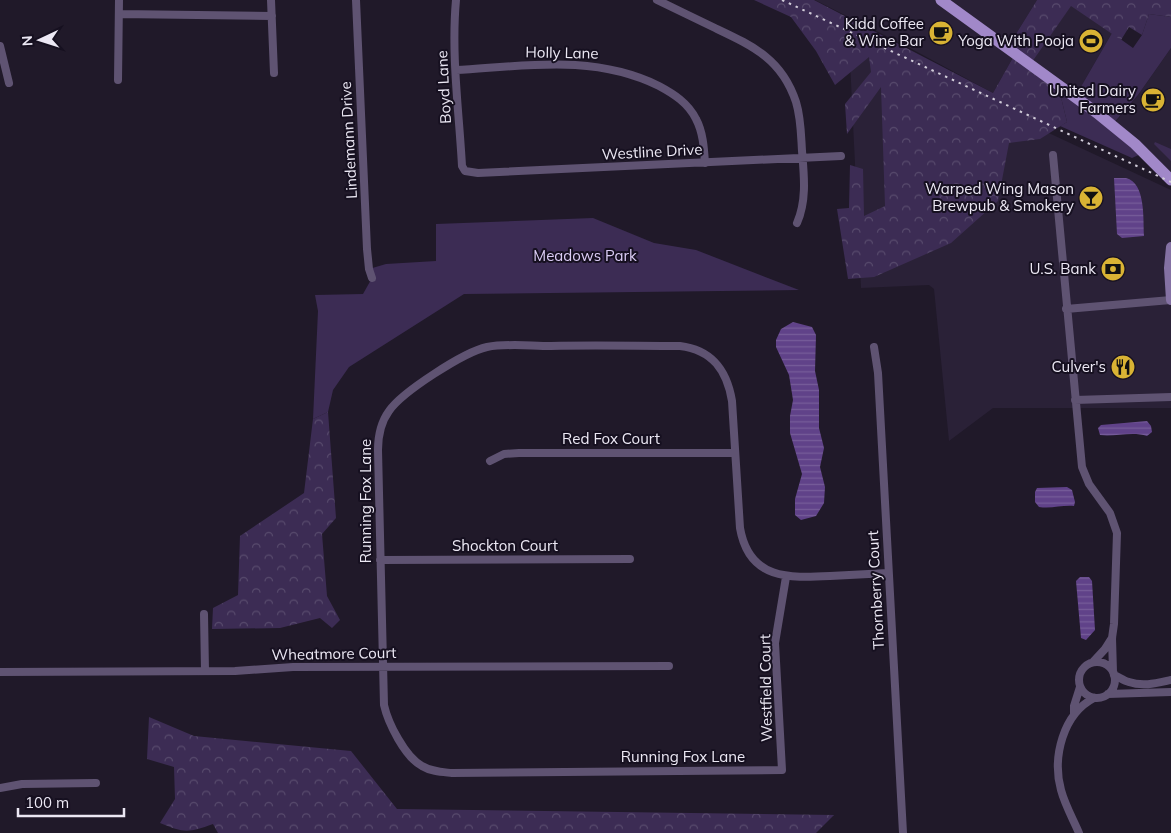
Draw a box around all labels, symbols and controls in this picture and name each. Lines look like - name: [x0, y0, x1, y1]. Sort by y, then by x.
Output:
- place label: Kidd Coffee & Wine Bar: [844, 14, 925, 50]
- north arrow: [15, 15, 65, 65]
- cafe icon: Kidd Coffee & Wine Bar: [928, 20, 954, 46]
- sports icon: Yoga With Pooja: [1078, 28, 1104, 54]
- place label: Yoga With Pooja: [957, 31, 1074, 50]
- text: N: [18, 35, 36, 47]
- street label: Holly Lane: [525, 42, 599, 63]
- street label: Boyd Lane: [432, 50, 455, 124]
- street label: Lindemann Drive: [336, 81, 361, 199]
- place label: United Dairy Farmers: [1049, 81, 1136, 117]
- cafe icon: United Dairy Farmers: [1140, 87, 1166, 113]
- street label: Westline Drive: [601, 139, 703, 164]
- place label: Warped Wing Mason Brewpub & Smokery: [925, 179, 1074, 215]
- bar icon: Warped Wing Mason Brewpub & Smokery: [1078, 185, 1104, 211]
- park label: Meadows Park: [533, 246, 637, 265]
- bank icon: U.S. Bank: [1100, 256, 1126, 282]
- place label: U.S. Bank: [1030, 259, 1096, 278]
- restaurant icon: Culver's: [1110, 354, 1136, 380]
- place label: Culver's: [1051, 357, 1106, 376]
- street label: Red Fox Court: [562, 429, 660, 448]
- street label: Running Fox Lane: [356, 439, 375, 563]
- street label: Thornberry Court: [863, 530, 888, 650]
- street label: Shockton Court: [452, 536, 558, 555]
- street label: Westfield Court: [755, 634, 776, 742]
- street label: Wheatmore Court: [271, 643, 397, 664]
- street label: Running Fox Lane: [621, 747, 745, 766]
- scale bar: [18, 786, 124, 818]
- text: 100 m: [25, 793, 69, 812]

